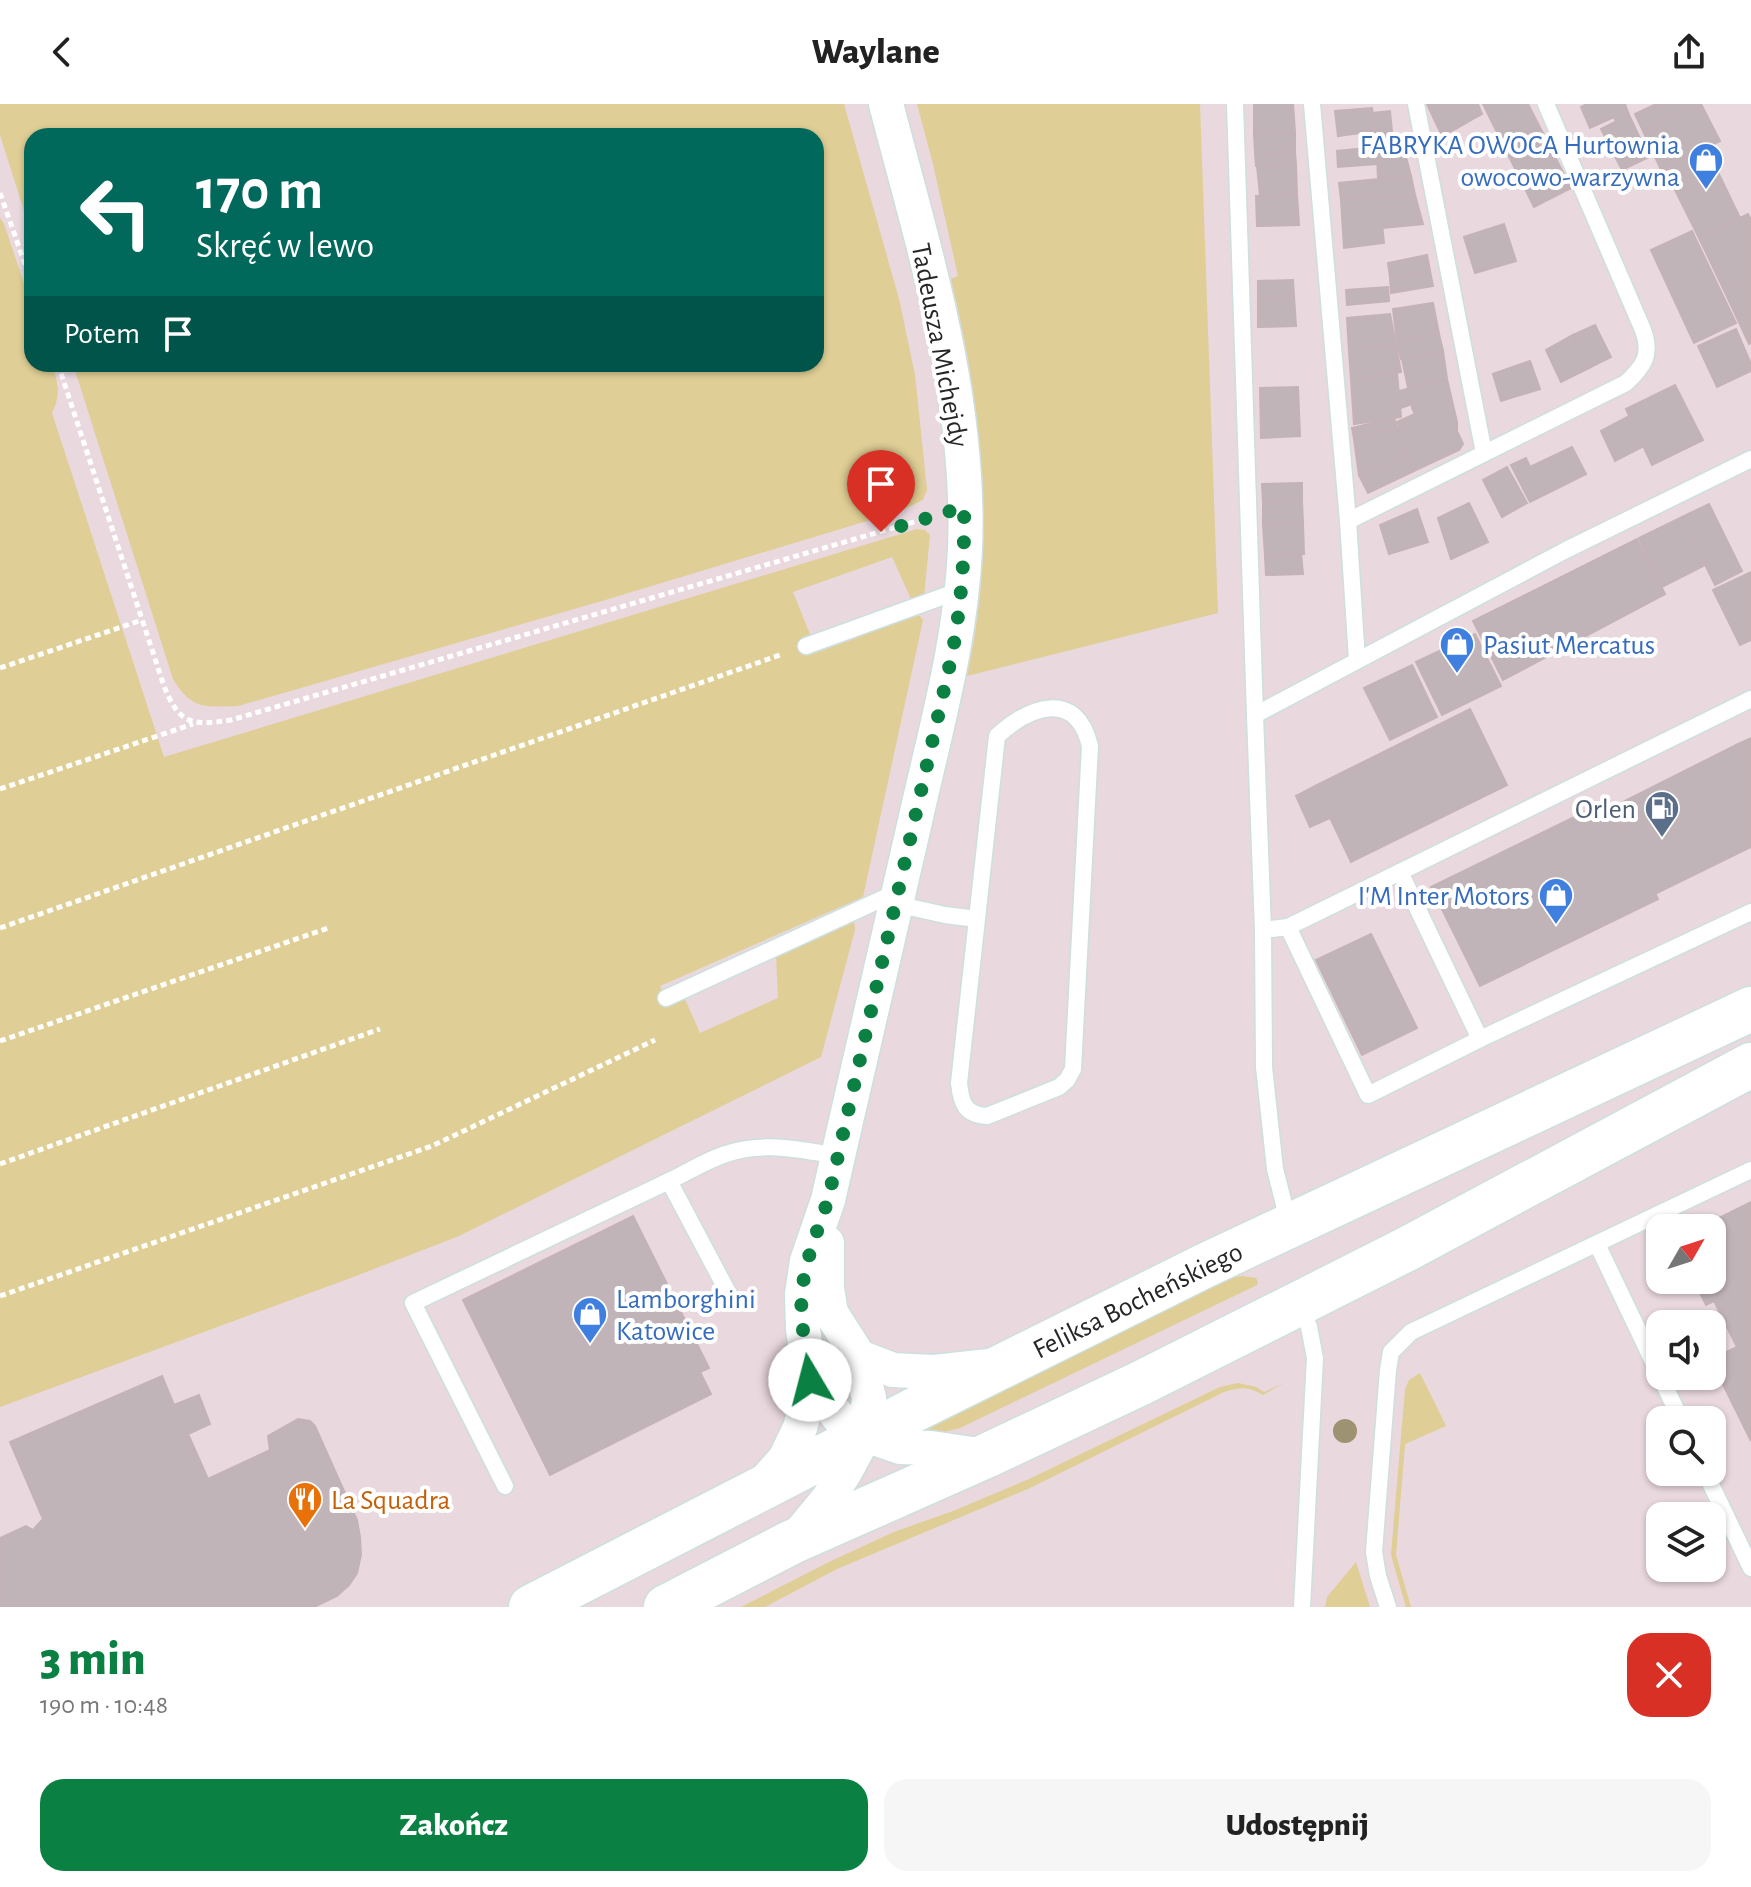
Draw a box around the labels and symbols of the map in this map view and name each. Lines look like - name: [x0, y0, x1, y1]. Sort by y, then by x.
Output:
- place label: FABRYKA OWOCA Hurtownia owocowo-warzywna: [1360, 132, 1680, 192]
- shop icon: FABRYKA OWOCA Hurtownia owocowo-warzywna: [1687, 141, 1725, 191]
- street label: Tadeusza Michejdy: [906, 241, 973, 450]
- pin: [847, 450, 915, 532]
- shop icon: Pasiut Mercatus: [1438, 625, 1476, 675]
- place label: Pasiut Mercatus: [1483, 632, 1655, 660]
- fuel station icon: Orlen: [1643, 789, 1681, 839]
- place label: Orlen: [1575, 796, 1636, 824]
- shop icon: I'M Inter Motors: [1537, 876, 1575, 926]
- place label: I'M Inter Motors: [1358, 883, 1530, 911]
- north arrow: [1646, 1214, 1726, 1294]
- street label: Feliksa Bocheńskiego: [1029, 1238, 1247, 1365]
- place label: Lamborghini Katowice: [616, 1286, 756, 1346]
- shop icon: Lamborghini Katowice: [571, 1295, 609, 1345]
- position arrow: [768, 1338, 852, 1422]
- restaurant icon: La Squadra: [286, 1480, 324, 1530]
- place label: La Squadra: [331, 1487, 451, 1515]

